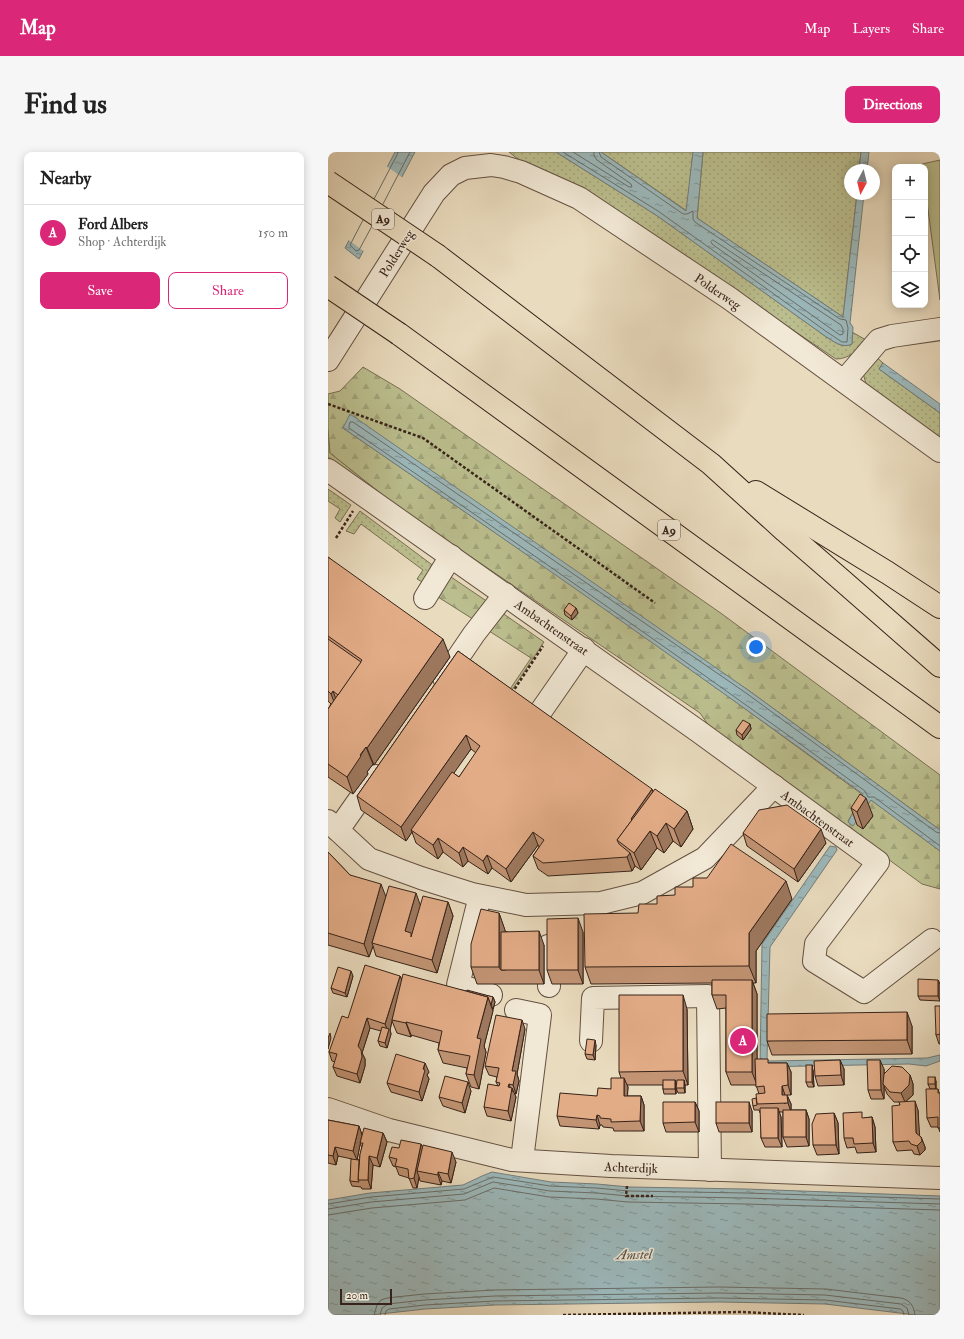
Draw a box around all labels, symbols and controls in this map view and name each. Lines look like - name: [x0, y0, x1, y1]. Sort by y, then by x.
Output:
- text: Map: [20, 16, 56, 40]
- text: Map: [804, 20, 830, 37]
- text: Layers: [852, 20, 890, 37]
- text: Share: [912, 20, 944, 37]
- button: Directions: [845, 86, 940, 123]
- text: Find us: [24, 87, 107, 122]
- north arrow: [844, 164, 880, 200]
- map controls: [892, 164, 928, 308]
- button: +: [892, 164, 928, 200]
- text: Nearby: [40, 168, 91, 189]
- button: −: [892, 200, 928, 236]
- road number: A9: [372, 209, 394, 229]
- text: Ford Albers: [78, 215, 148, 234]
- text: A: [49, 225, 57, 241]
- text: 150 m: [258, 225, 288, 241]
- street label: Polderweg: [376, 226, 418, 280]
- text: Shop · Achterdijk: [78, 234, 167, 250]
- button: locate: [892, 236, 928, 272]
- street label: Polderweg: [691, 270, 744, 314]
- button: Save: [40, 272, 160, 309]
- button: Share: [168, 272, 288, 309]
- button: layers: [892, 272, 928, 308]
- road number: A9: [658, 520, 680, 540]
- street label: Ambachtenstraat: [510, 596, 592, 659]
- your location: [746, 637, 766, 657]
- street label: Ambachtenstraat: [777, 786, 857, 851]
- pin: A: [730, 1026, 756, 1056]
- street label: Achterdijk: [603, 1159, 659, 1177]
- water label: Amstel: [614, 1246, 654, 1263]
- scale bar: [340, 1287, 392, 1306]
- text: 20 m: [346, 1289, 368, 1302]

